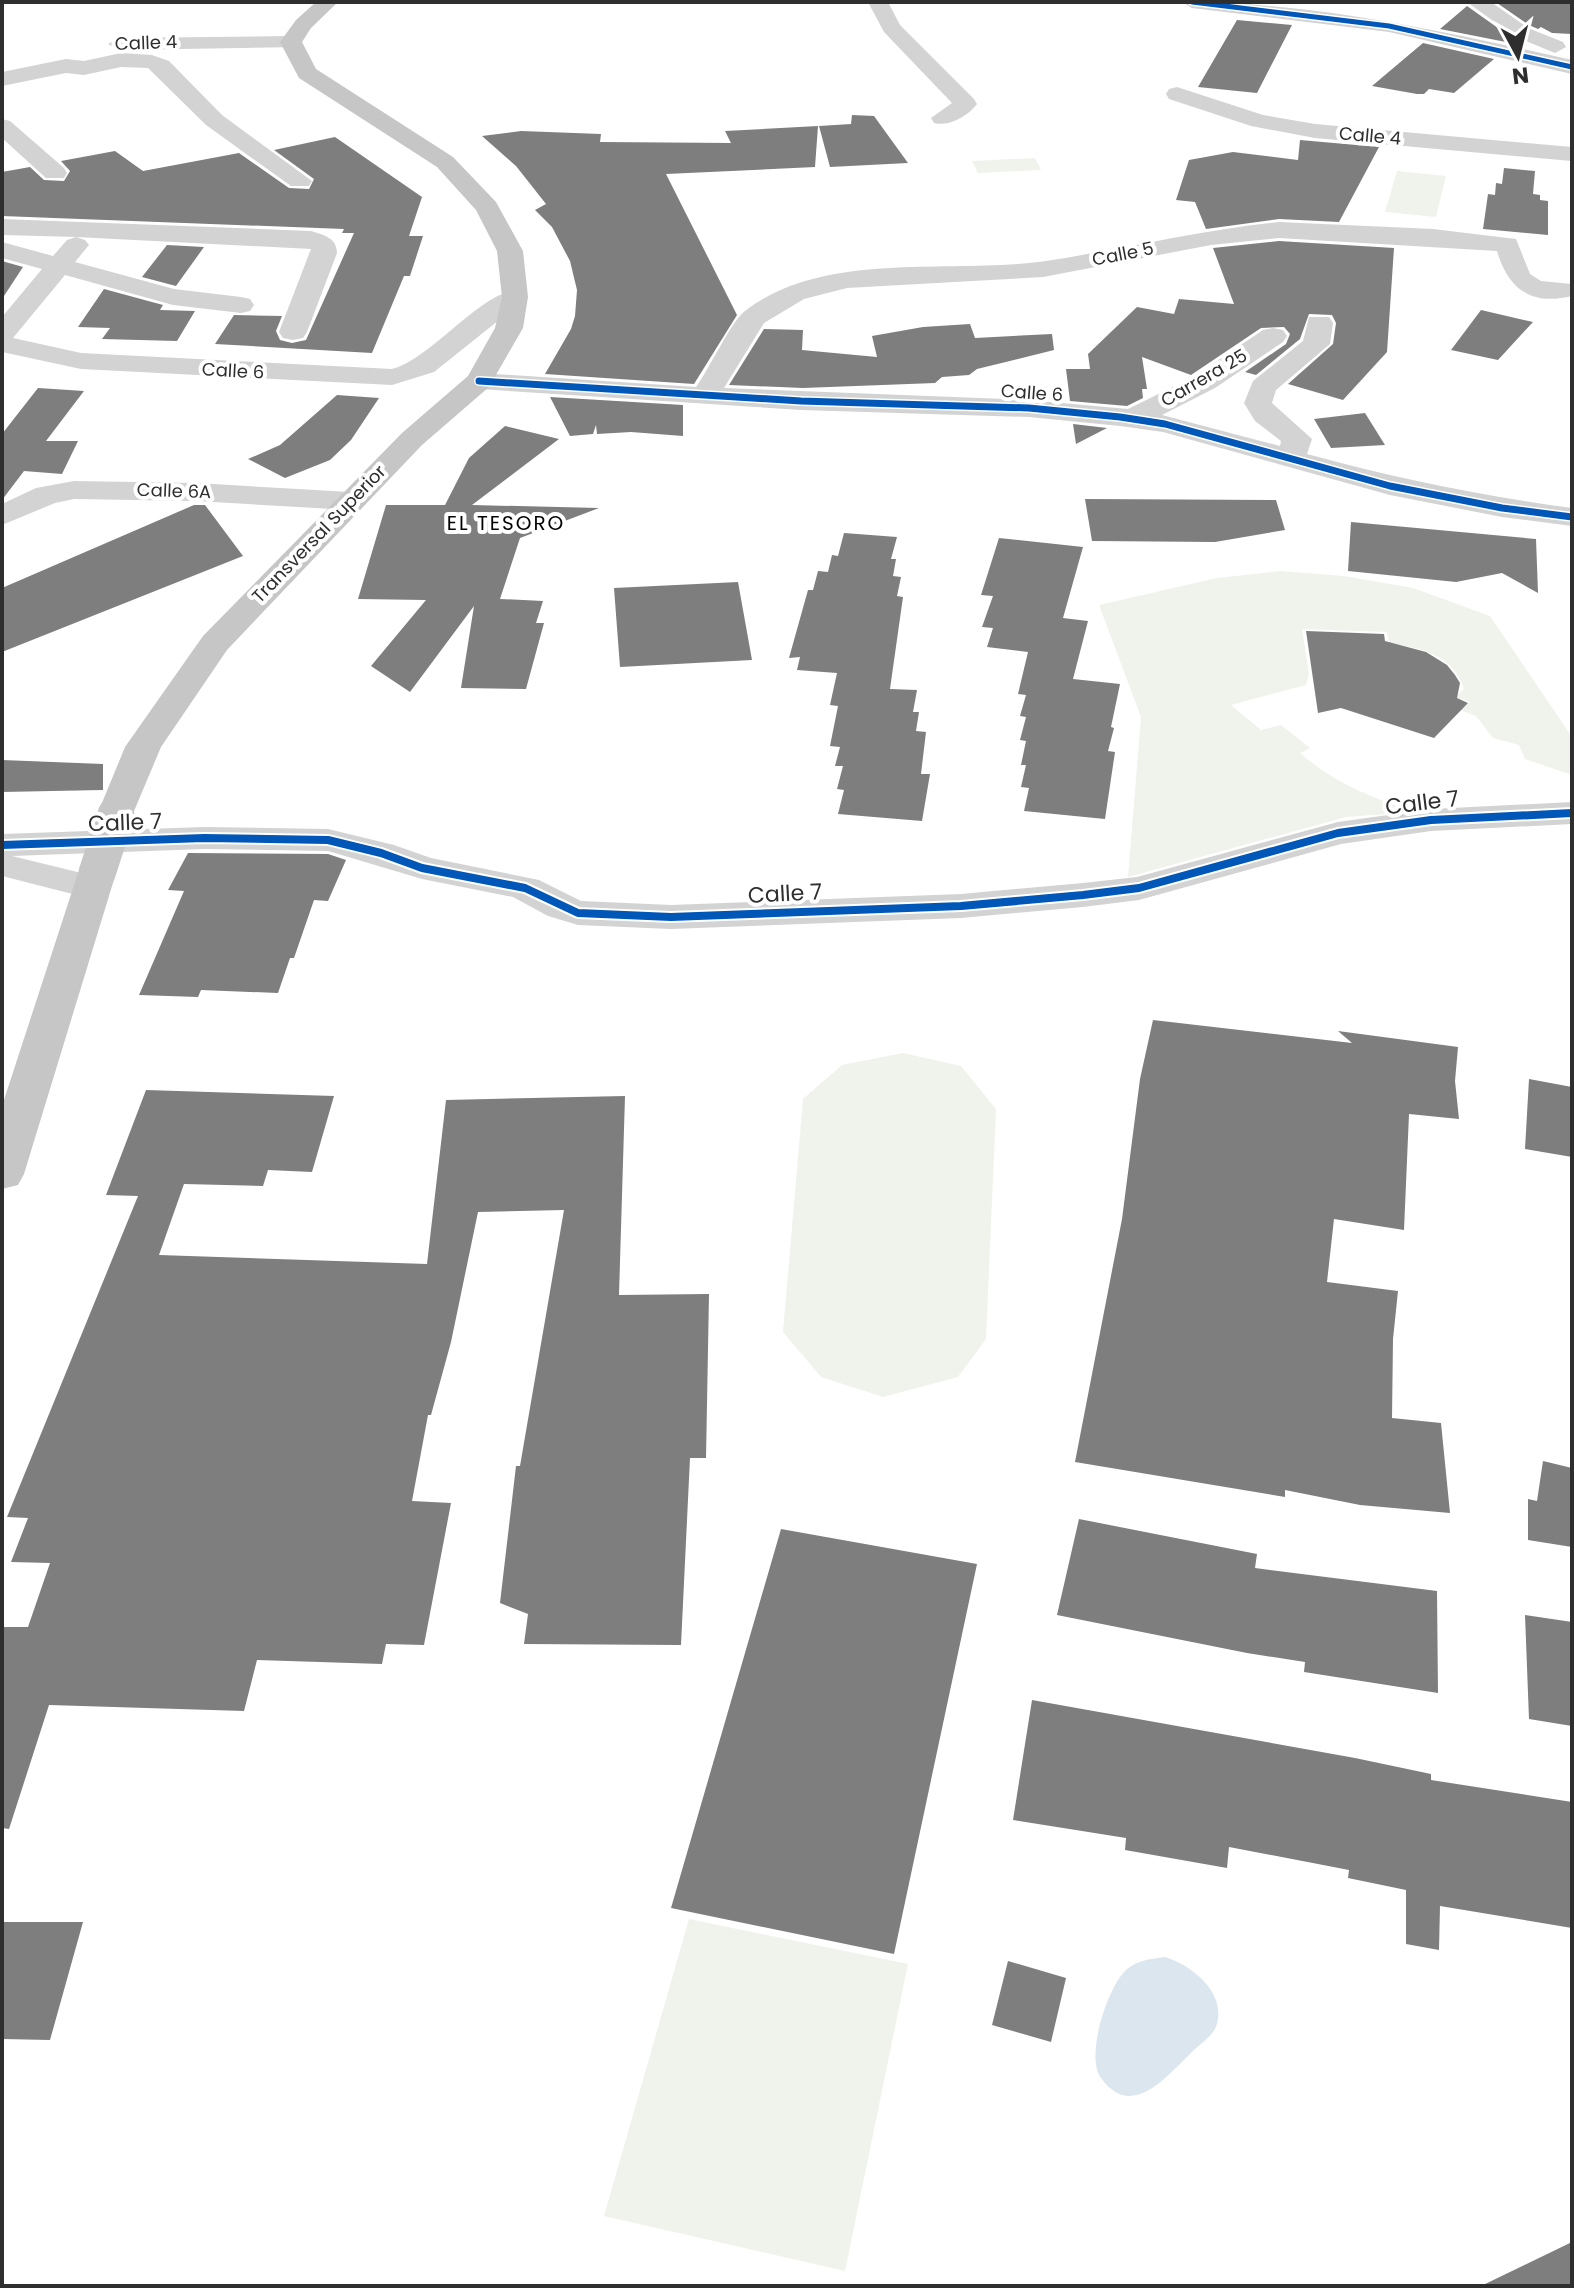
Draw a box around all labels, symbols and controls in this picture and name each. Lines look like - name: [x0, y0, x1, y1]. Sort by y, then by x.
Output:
- north arrow: [1478, 16, 1558, 96]
- street label: Calle 4: [114, 29, 178, 56]
- text: N: [1510, 59, 1530, 92]
- street label: Calle 4: [1338, 120, 1402, 151]
- street label: Calle 5: [1090, 235, 1156, 272]
- street label: Carrera 25: [1156, 343, 1252, 412]
- street label: Calle 6: [201, 356, 265, 385]
- street label: Calle 6: [1000, 378, 1064, 407]
- street label: Transversal Superior: [246, 459, 391, 608]
- street label: Calle 6A: [136, 477, 212, 504]
- district label: EL TESORO: [447, 509, 565, 537]
- street label: Calle 7: [1383, 783, 1461, 822]
- street label: Calle 7: [87, 806, 163, 839]
- street label: Calle 7: [747, 876, 823, 911]

